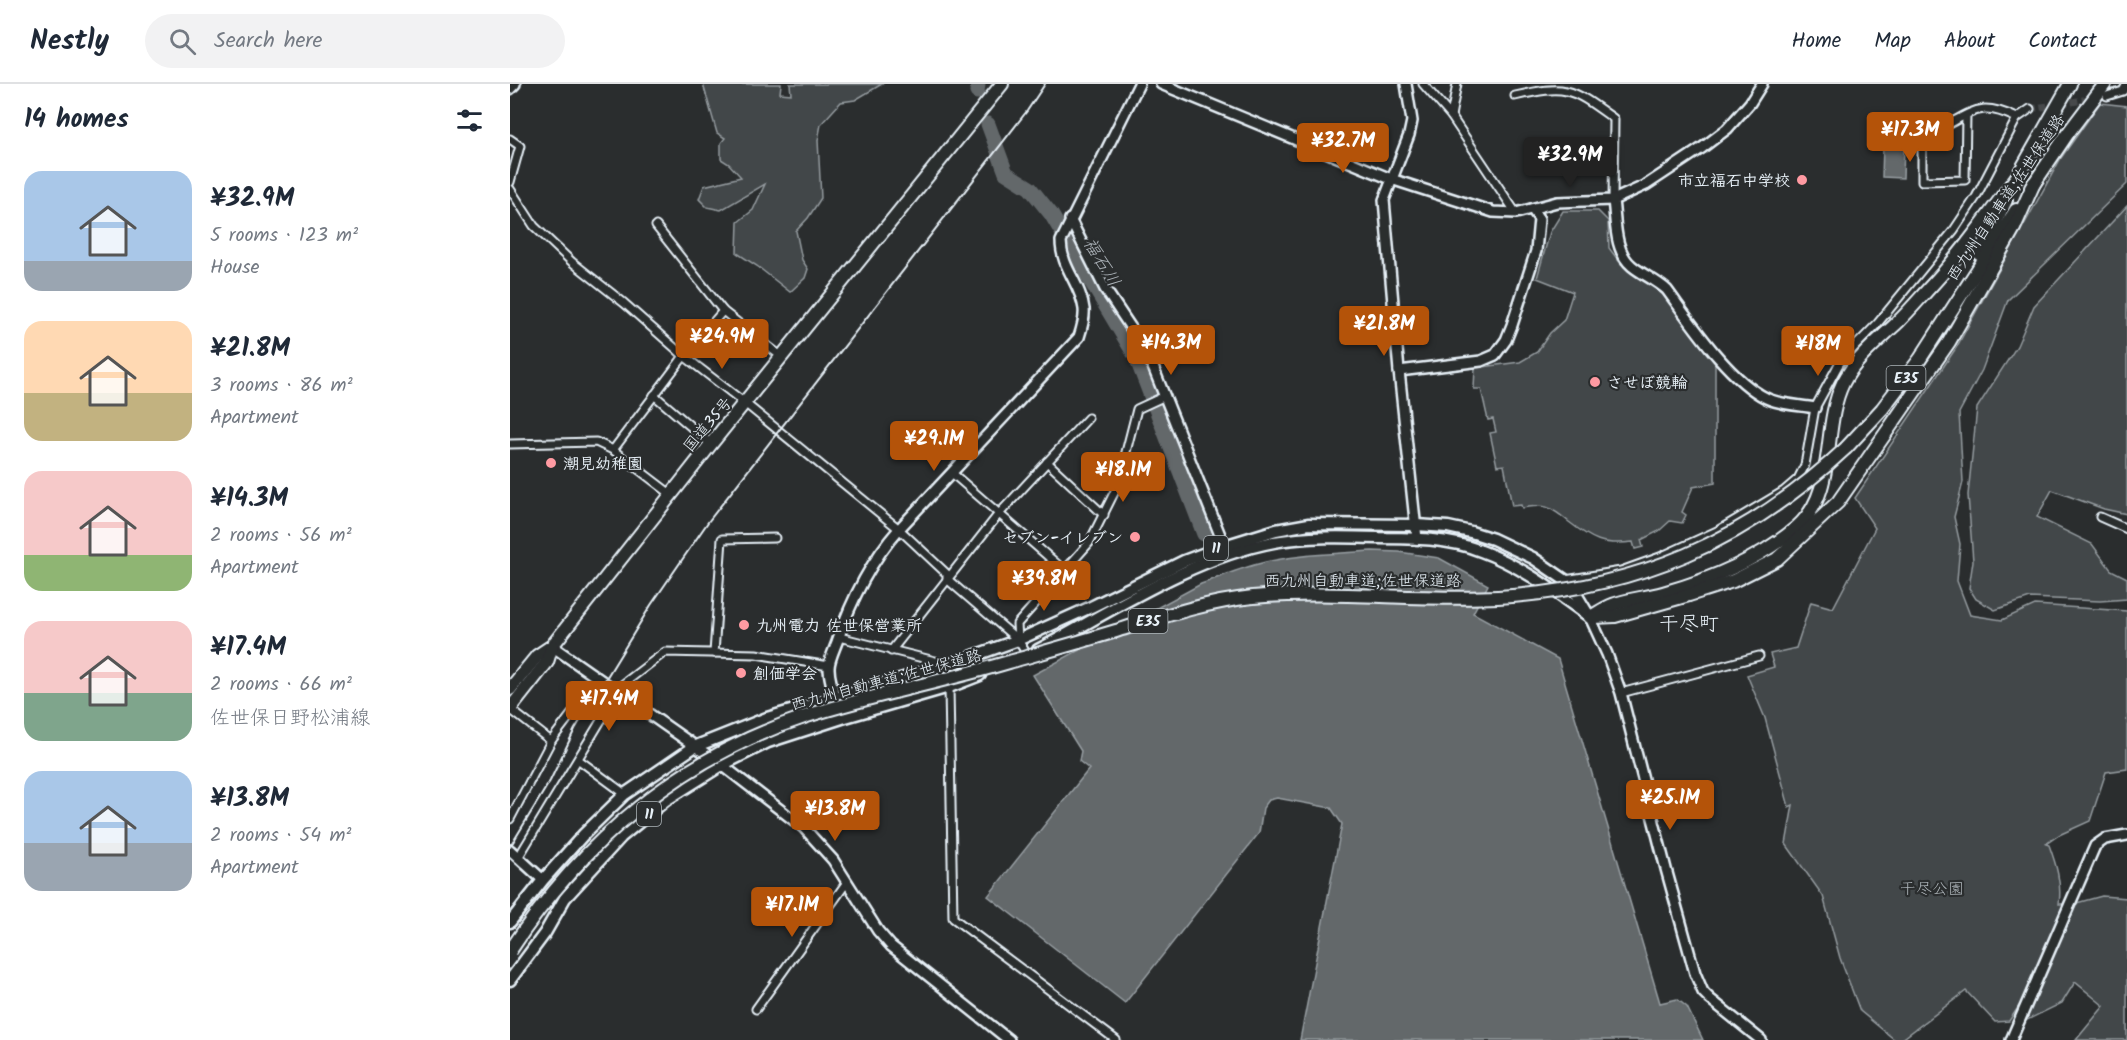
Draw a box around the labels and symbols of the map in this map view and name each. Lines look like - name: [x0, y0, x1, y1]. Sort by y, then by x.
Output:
- street label: 西九州自動車道;佐世保道路: [1941, 109, 2072, 286]
- pin: ¥17.3M: [1861, 112, 1959, 163]
- pin: ¥32.7M: [1294, 123, 1392, 174]
- pin: ¥32.9M: [1521, 137, 1619, 188]
- place label: 市立福石中学校: [1678, 169, 1790, 194]
- marker: 市立福石中学校: [1795, 173, 1809, 187]
- water label: 福石川: [1074, 232, 1127, 293]
- pin: ¥21.8M: [1335, 306, 1433, 357]
- pin: ¥24.9M: [673, 319, 771, 370]
- pin: ¥14.3M: [1122, 325, 1220, 376]
- pin: ¥18M: [1782, 326, 1854, 377]
- road number: E35: [1886, 366, 1926, 390]
- place label: させぼ競輪: [1607, 371, 1688, 396]
- marker: させぼ競輪: [1588, 375, 1602, 389]
- street label: 国道35号: [677, 392, 739, 458]
- pin: ¥29.1M: [885, 421, 983, 472]
- place label: 潮見幼稚園: [563, 452, 643, 477]
- pin: ¥18.1M: [1074, 452, 1172, 503]
- marker: 潮見幼稚園: [544, 456, 558, 470]
- place label: セブン-イレブン: [1003, 526, 1123, 551]
- marker: セブン-イレブン: [1128, 530, 1142, 544]
- road number: 11: [1204, 536, 1228, 560]
- pin: ¥39.8M: [995, 561, 1093, 612]
- street label: 西九州自動車道;佐世保道路: [1265, 569, 1461, 594]
- road number: E35: [1128, 609, 1168, 633]
- district label: 干尽町: [1659, 609, 1719, 641]
- place label: 九州電力 佐世保営業所: [756, 614, 922, 639]
- marker: 九州電力 佐世保営業所: [737, 618, 751, 632]
- street label: 西九州自動車道;佐世保道路: [788, 643, 985, 718]
- place label: 創価学会: [753, 662, 817, 687]
- marker: 創価学会: [734, 666, 748, 680]
- pin: ¥17.4M: [560, 681, 658, 732]
- pin: ¥25.1M: [1621, 780, 1719, 831]
- pin: ¥13.8M: [786, 791, 884, 842]
- road number: 11: [637, 802, 661, 826]
- park label: 干尽公園: [1900, 877, 1964, 902]
- pin: ¥17.1M: [743, 887, 841, 938]

